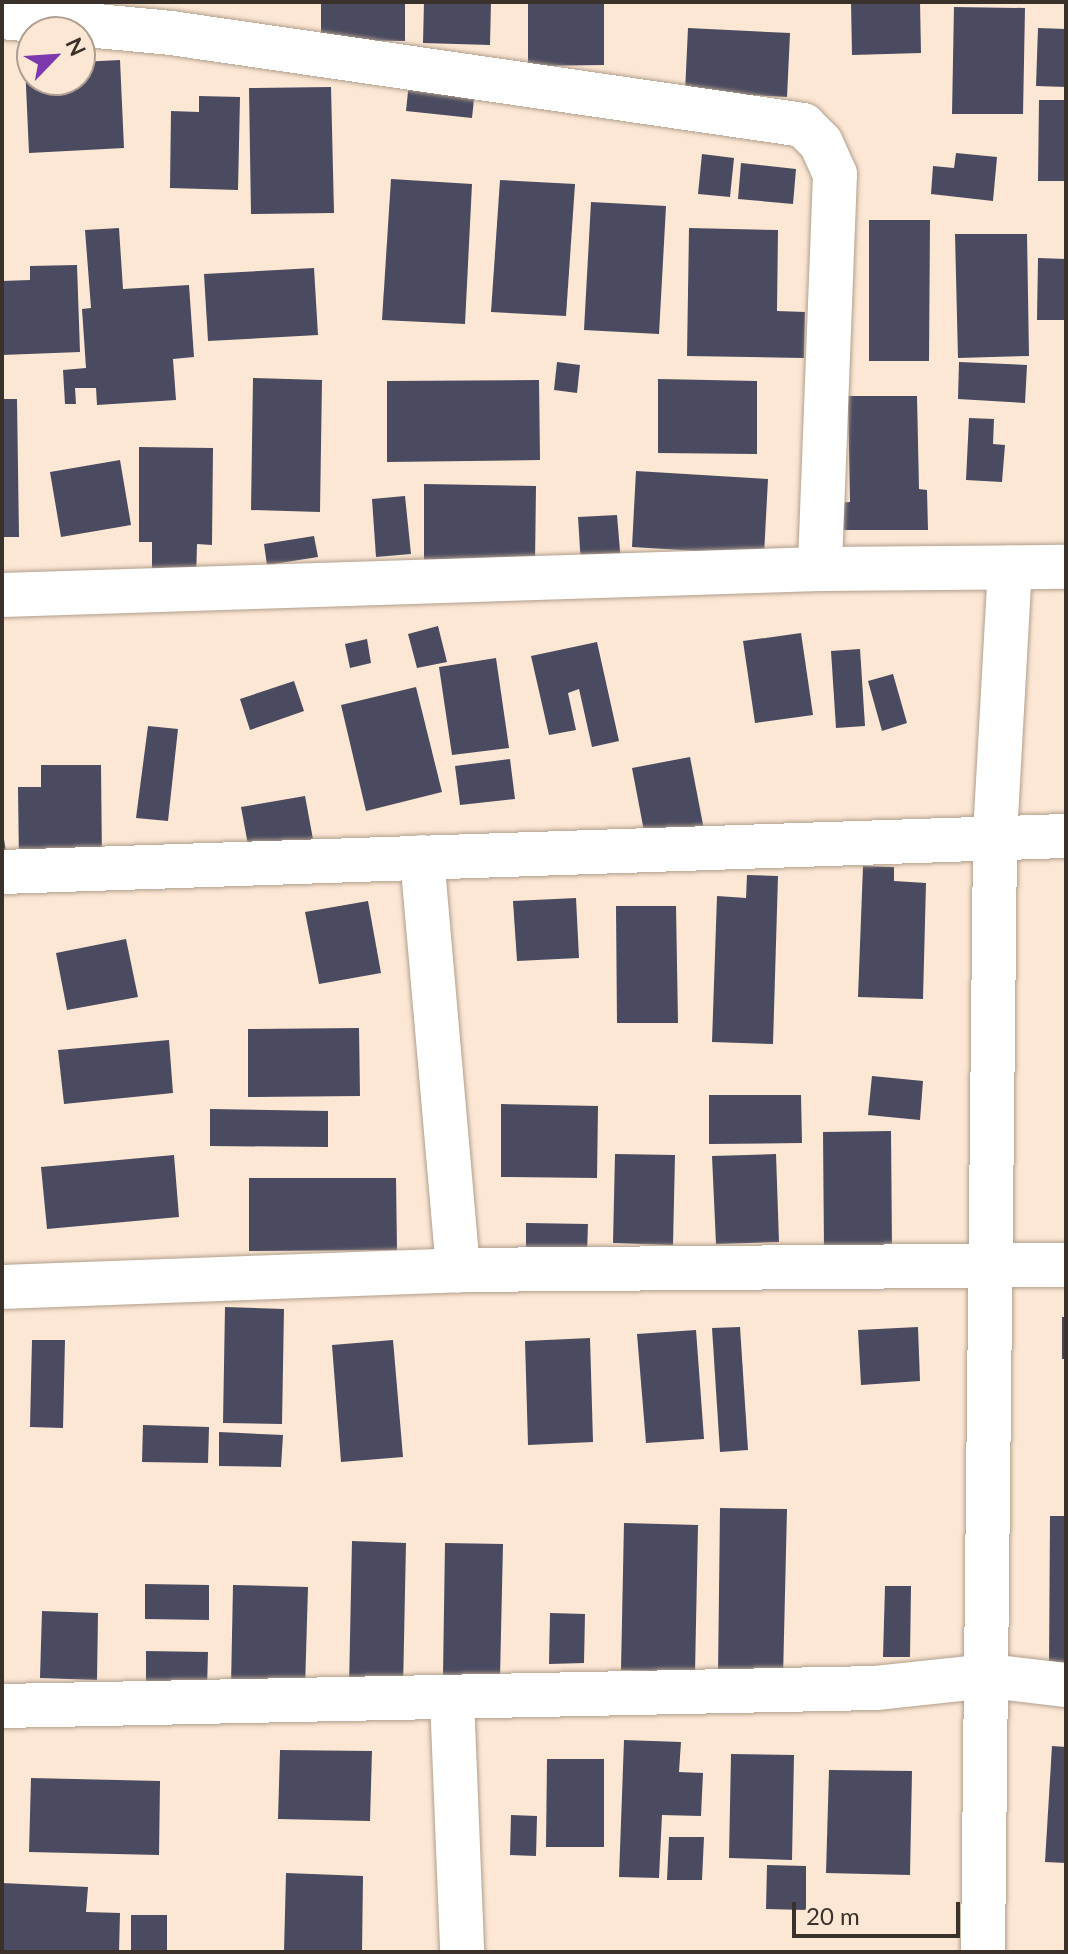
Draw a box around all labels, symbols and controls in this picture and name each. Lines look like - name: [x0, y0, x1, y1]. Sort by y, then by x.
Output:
- north arrow: [16, 16, 96, 96]
- text: N: [61, 33, 92, 60]
- scale bar: [796, 1886, 964, 1936]
- text: 20 m: [806, 1901, 860, 1930]

